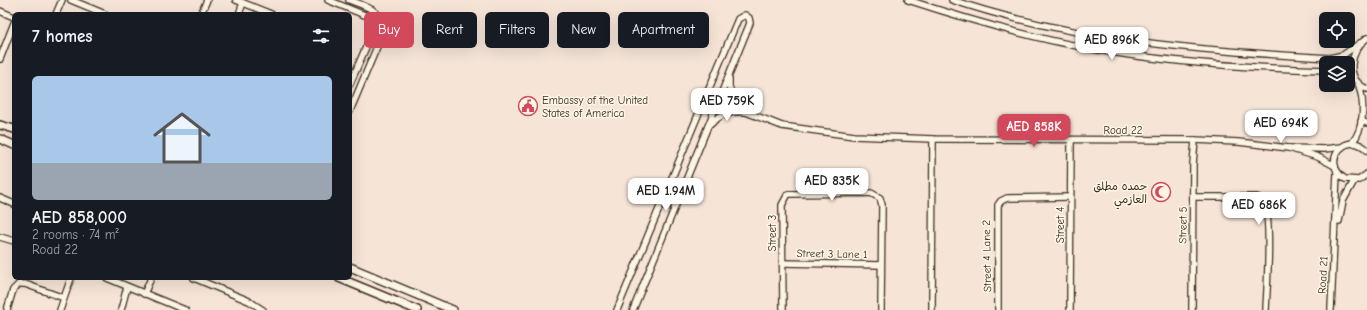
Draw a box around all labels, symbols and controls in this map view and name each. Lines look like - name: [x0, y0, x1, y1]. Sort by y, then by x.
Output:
- chip: Buy: [364, 12, 414, 48]
- chip: Rent: [422, 12, 477, 48]
- chip: Filters: [485, 12, 549, 48]
- chip: New: [557, 12, 610, 48]
- chip: Apartment: [618, 12, 709, 48]
- map controls: [1319, 12, 1355, 92]
- button: locate: [1319, 12, 1355, 48]
- icon: filters: [310, 25, 332, 47]
- text: 7 homes: [32, 27, 93, 46]
- pin: AED 896K: [1071, 27, 1153, 61]
- text: AED 896K: [1084, 32, 1140, 47]
- button: layers: [1319, 56, 1355, 92]
- pin: AED 759K: [686, 88, 768, 122]
- text: AED 759K: [700, 93, 754, 108]
- place label: Embassy of the United States of America: [542, 94, 648, 120]
- public building icon: Embassy of the United States of America: [517, 95, 539, 117]
- icon: home: [146, 102, 218, 174]
- pin: AED 694K: [1240, 110, 1322, 144]
- pin: AED 858K: [993, 114, 1075, 148]
- text: AED 694K: [1254, 115, 1308, 130]
- text: AED 858K: [1006, 119, 1062, 134]
- street label: Road 22: [1104, 124, 1143, 137]
- pin: AED 835K: [791, 168, 873, 202]
- text: AED 835K: [805, 173, 859, 188]
- pin: AED 1.94M: [620, 178, 712, 212]
- place label: حمده مطلق العازمي: [1093, 180, 1147, 210]
- mosque icon: حمده مطلق العازمي: [1150, 181, 1172, 203]
- text: AED 1.94M: [637, 183, 695, 198]
- pin: AED 686K: [1218, 192, 1300, 226]
- text: AED 686K: [1231, 197, 1287, 212]
- street label: Street 5: [1176, 206, 1190, 244]
- street label: Street 4: [1054, 207, 1067, 243]
- text: AED 858,000: [32, 208, 127, 227]
- street label: Street 3: [766, 215, 779, 251]
- street label: Street 4 Lane 2: [980, 220, 994, 292]
- text: 2 rooms · 74 m²: [32, 227, 119, 242]
- text: Road 22: [32, 242, 78, 257]
- street label: Street 3 Lane 1: [796, 247, 868, 261]
- street label: Road 21: [1316, 256, 1330, 294]

